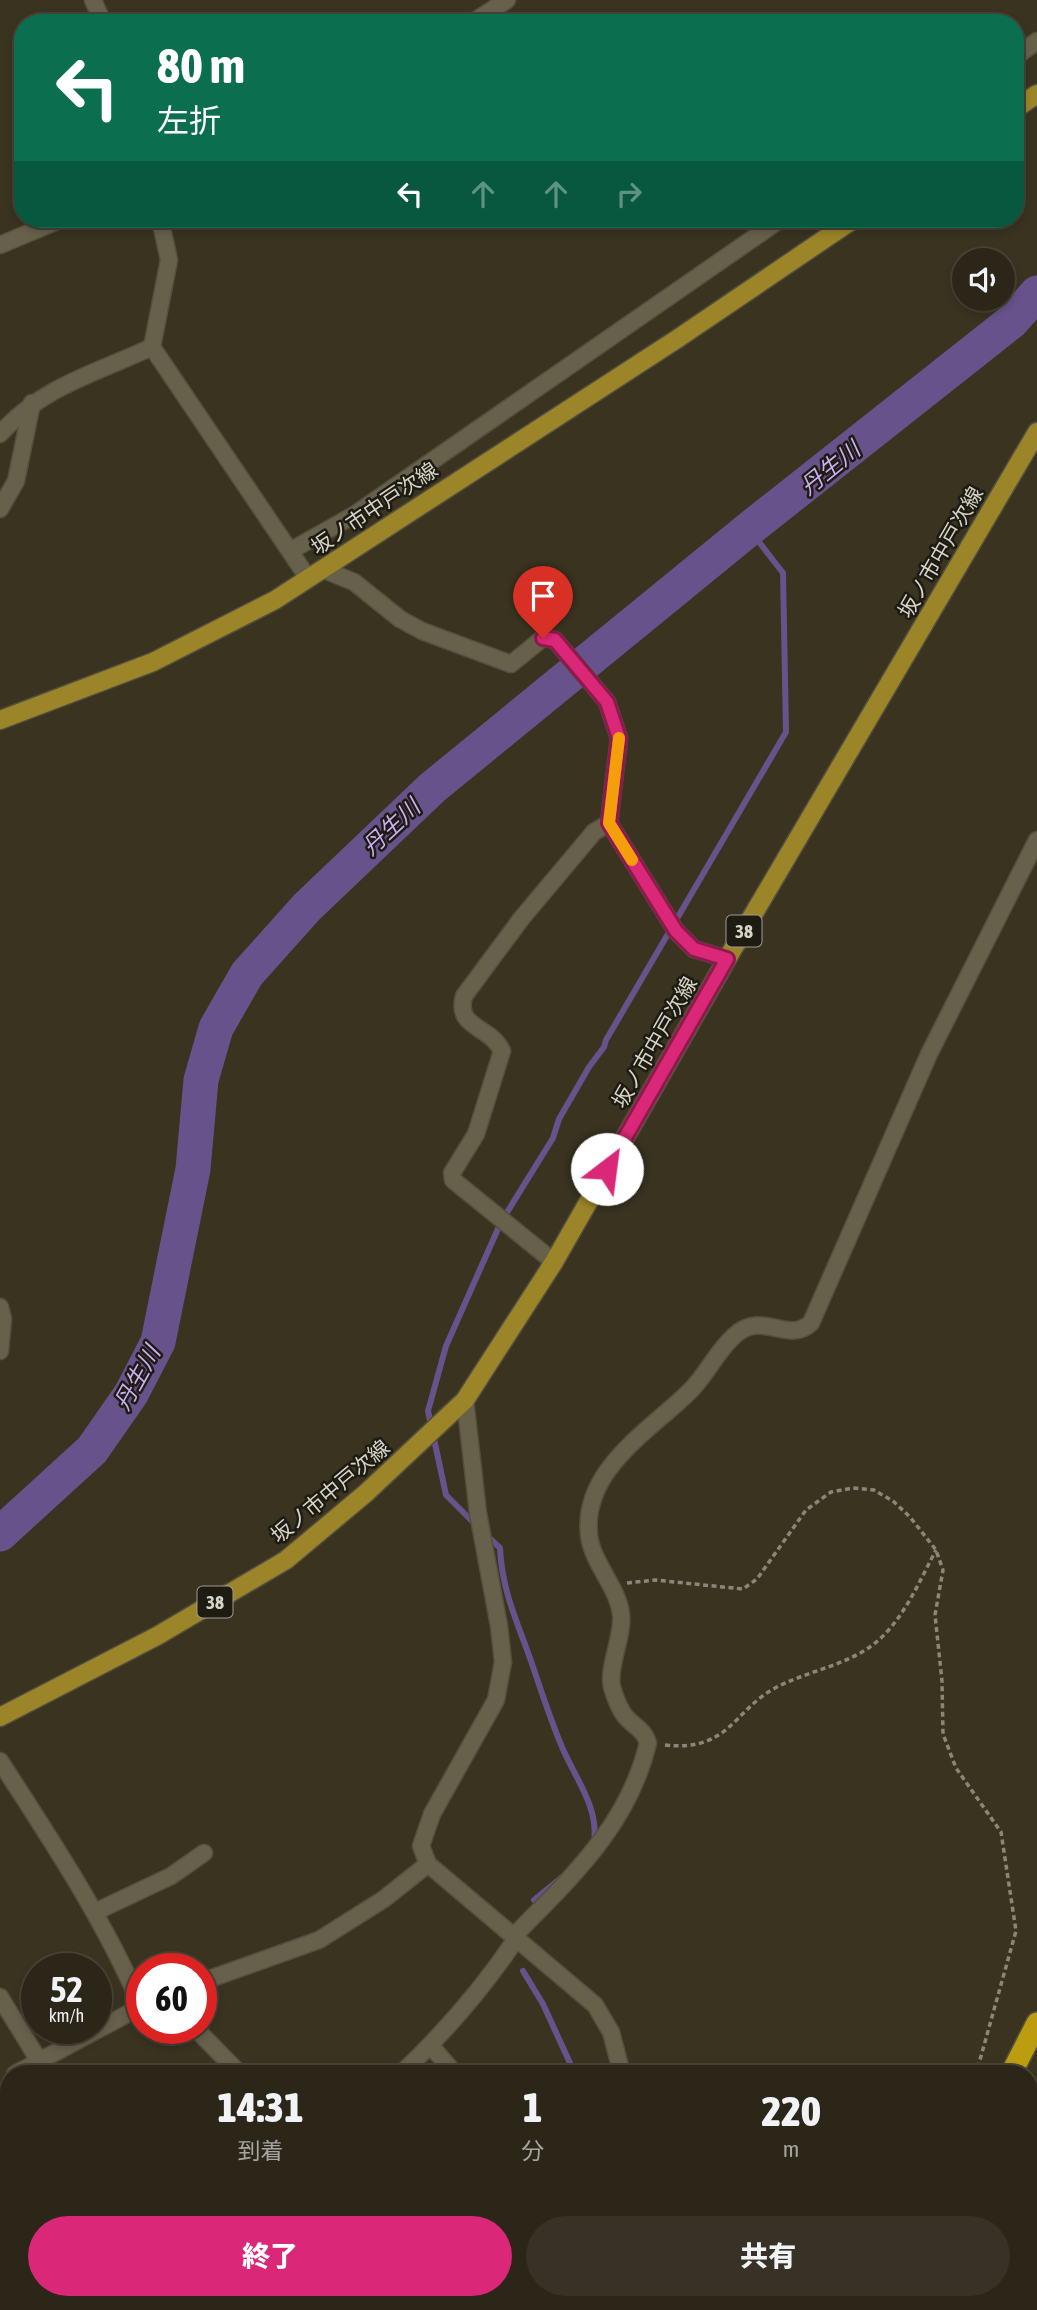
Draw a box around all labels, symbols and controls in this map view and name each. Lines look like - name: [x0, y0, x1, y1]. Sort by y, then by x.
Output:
- text: 80 m: [157, 37, 245, 93]
- icon: left: [42, 42, 133, 133]
- text: 左折: [157, 102, 221, 139]
- icon: left: [391, 175, 429, 213]
- icon: ahead: [464, 175, 502, 213]
- icon: ahead: [537, 175, 575, 213]
- icon: right: [610, 175, 648, 213]
- map controls: [952, 248, 1015, 311]
- button: sound: [952, 248, 1015, 311]
- water label: 丹生川: [795, 434, 867, 500]
- street label: 坂ノ市中戸次線: [306, 457, 442, 559]
- street label: 坂ノ市中戸次線: [893, 482, 987, 622]
- pin: [513, 566, 573, 638]
- icon: arrive: [524, 577, 562, 615]
- water label: 丹生川: [357, 792, 427, 860]
- road number: 38: [726, 916, 762, 946]
- street label: 坂ノ市中戸次線: [607, 972, 701, 1112]
- position arrow: [570, 1132, 644, 1206]
- water label: 丹生川: [109, 1339, 167, 1414]
- street label: 坂ノ市中戸次線: [266, 1435, 394, 1547]
- road number: 38: [198, 1586, 232, 1618]
- speed limit sign: 60: [126, 1953, 217, 2044]
- text: 52: [50, 1969, 83, 2009]
- text: km/h: [49, 2005, 84, 2026]
- text: 14:31: [217, 2083, 304, 2131]
- text: 1: [523, 2083, 542, 2131]
- text: 220: [761, 2087, 821, 2135]
- text: m: [783, 2136, 799, 2162]
- text: 到着: [238, 2138, 284, 2164]
- text: 分: [521, 2138, 544, 2164]
- button: 終了: [28, 2216, 512, 2296]
- button: 共有: [526, 2216, 1010, 2296]

